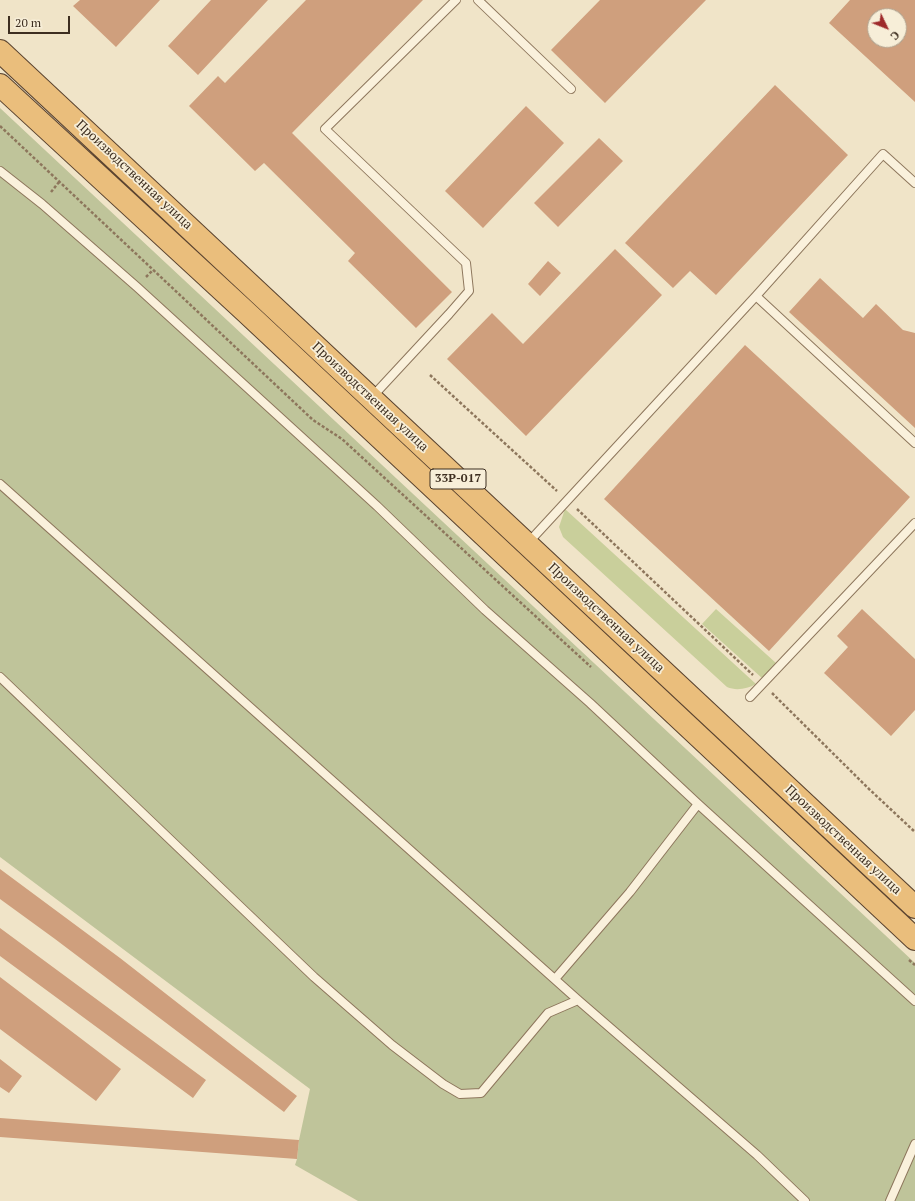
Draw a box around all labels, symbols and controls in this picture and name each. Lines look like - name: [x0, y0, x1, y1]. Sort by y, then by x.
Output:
- scale bar: [10, 8, 72, 34]
- north arrow: [867, 8, 907, 48]
- text: 20 m: [15, 15, 41, 30]
- text: С: [887, 28, 903, 43]
- street label: Производственная улица: [73, 117, 195, 233]
- street label: Производственная улица: [309, 339, 431, 455]
- road number: 33Р-017: [430, 469, 486, 489]
- street label: Производственная улица: [545, 560, 667, 676]
- street label: Производственная улица: [782, 782, 904, 898]

